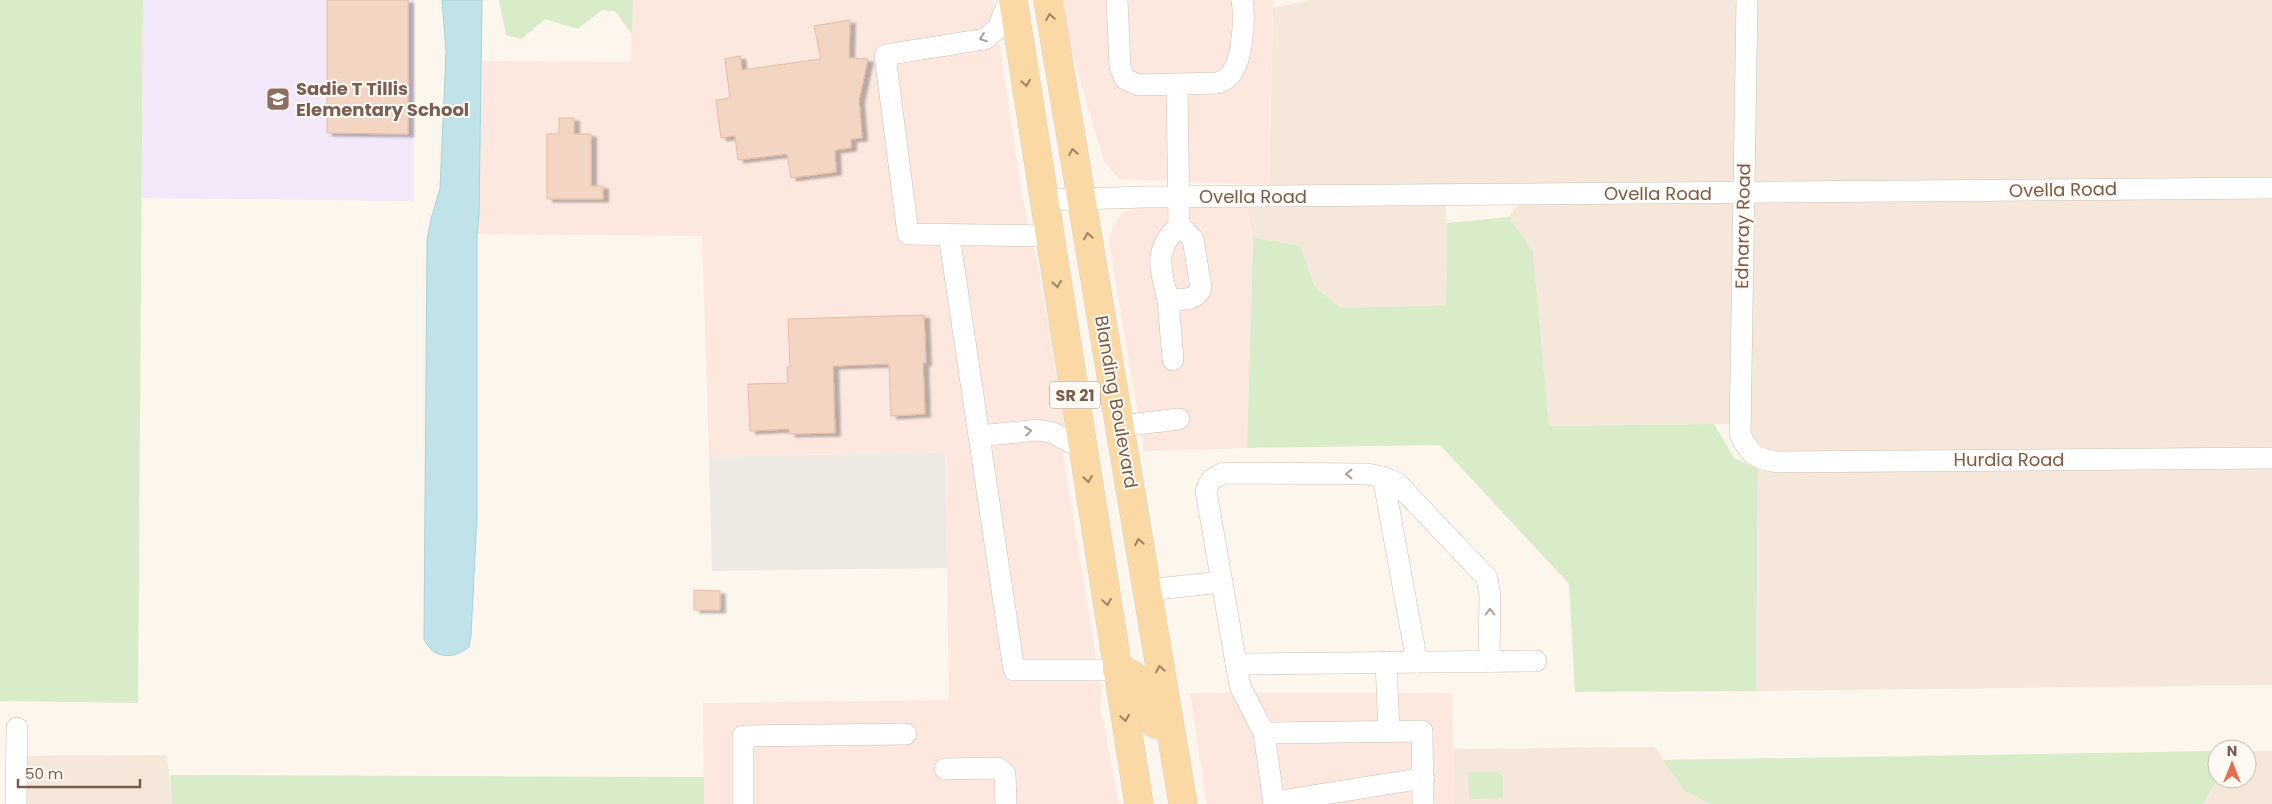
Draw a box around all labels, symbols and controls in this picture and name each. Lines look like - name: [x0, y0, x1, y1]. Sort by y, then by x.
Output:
- one-way arrow: [1046, 13, 1056, 21]
- one-way arrow: [979, 32, 988, 42]
- place label: Sadie T Tillis Elementary School: [296, 76, 469, 122]
- one-way arrow: [1020, 78, 1030, 87]
- school or university icon: Sadie T Tillis Elementary School: [265, 86, 291, 112]
- one-way arrow: [1069, 147, 1079, 156]
- street label: Ednaray Road: [1729, 163, 1756, 289]
- street label: Ovella Road: [2009, 176, 2117, 203]
- street label: Ovella Road: [1604, 181, 1712, 206]
- street label: Ovella Road: [1199, 184, 1307, 209]
- one-way arrow: [1083, 232, 1093, 240]
- one-way arrow: [1052, 280, 1062, 288]
- street label: Blanding Boulevard: [1089, 314, 1144, 490]
- road number: SR 21: [1050, 382, 1100, 408]
- one-way arrow: [1024, 426, 1032, 437]
- street label: Hurdia Road: [1953, 447, 2065, 472]
- one-way arrow: [1345, 469, 1352, 479]
- one-way arrow: [1082, 475, 1092, 483]
- one-way arrow: [1135, 538, 1145, 547]
- one-way arrow: [1101, 598, 1112, 606]
- one-way arrow: [1485, 608, 1495, 616]
- one-way arrow: [1156, 665, 1166, 673]
- one-way arrow: [1120, 713, 1130, 722]
- north arrow: [2207, 739, 2257, 789]
- text: N: [2227, 741, 2237, 761]
- scale bar: [18, 756, 140, 788]
- text: 50 m: [25, 763, 63, 784]

